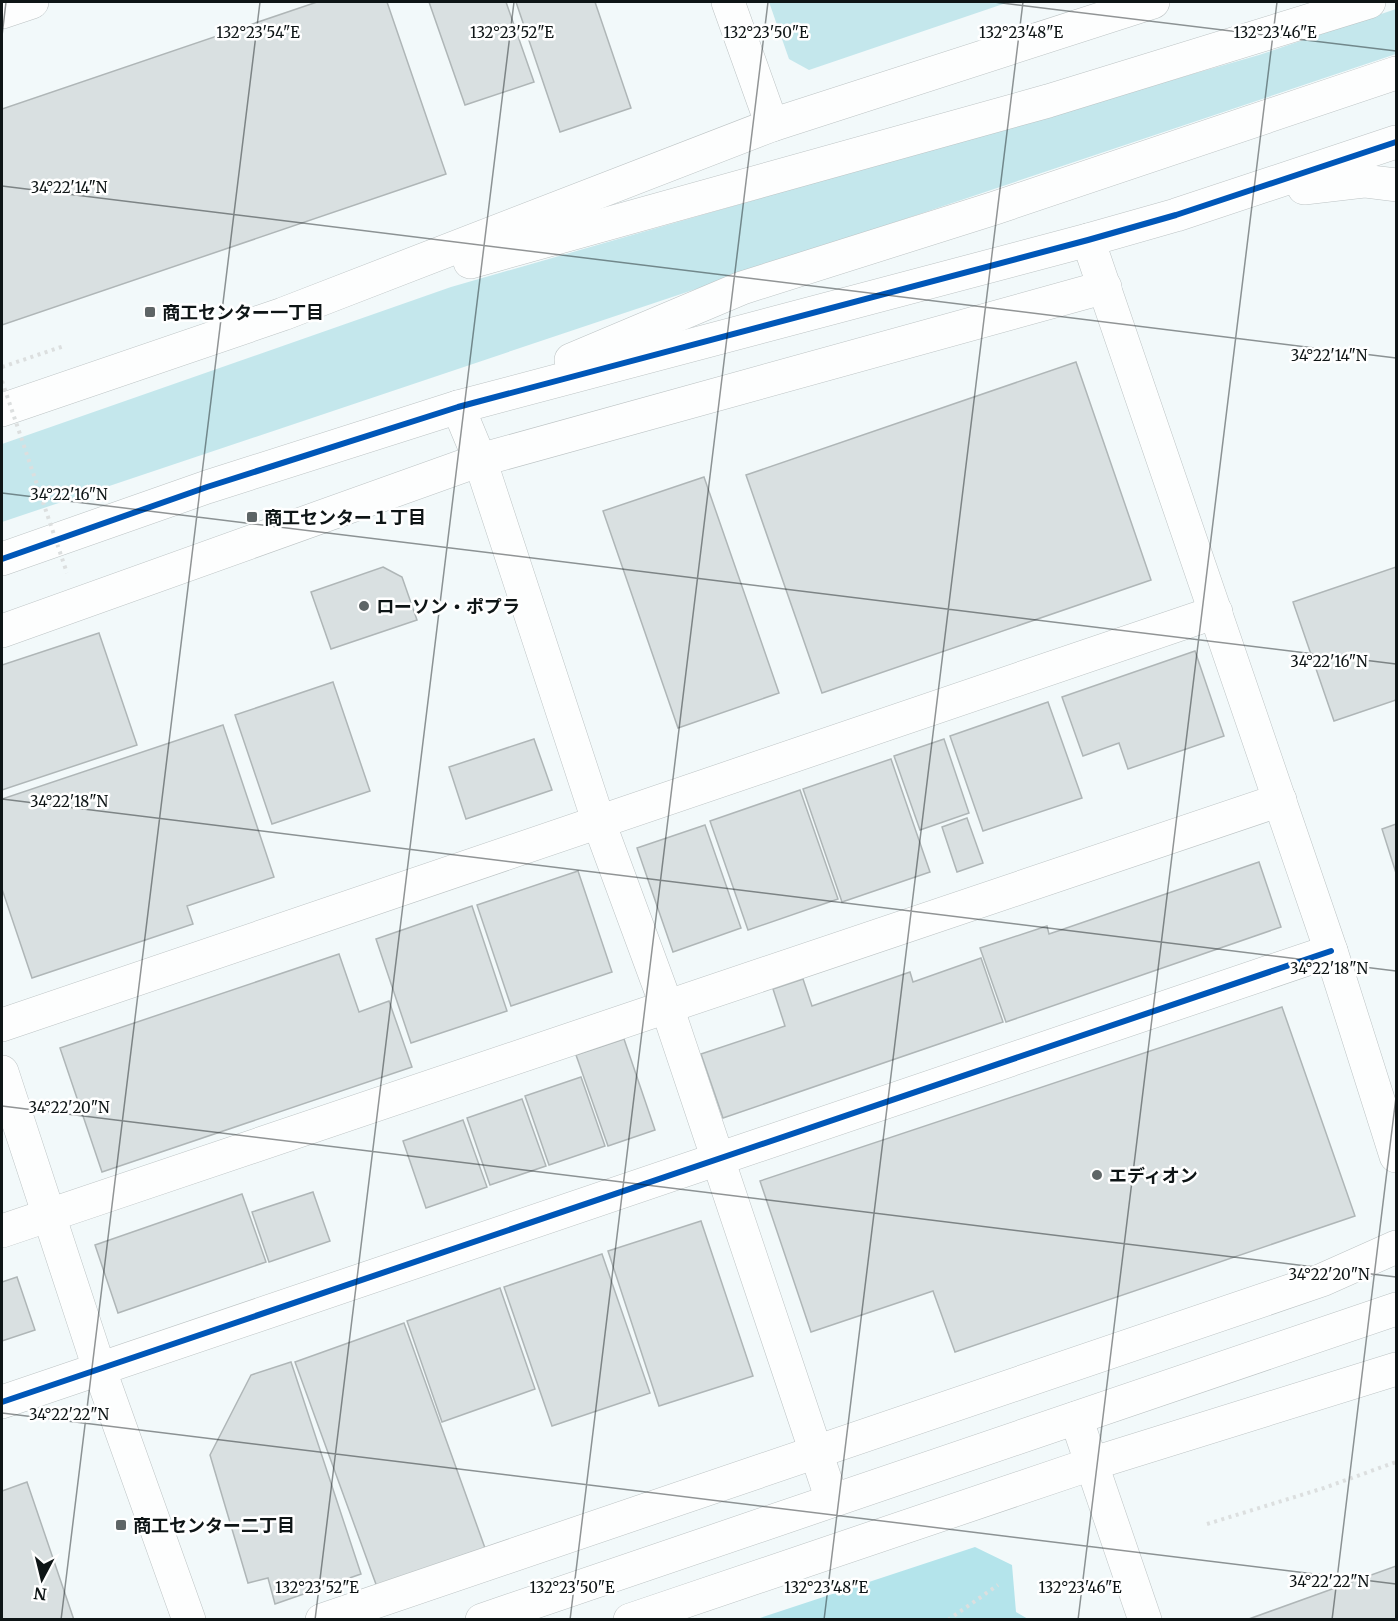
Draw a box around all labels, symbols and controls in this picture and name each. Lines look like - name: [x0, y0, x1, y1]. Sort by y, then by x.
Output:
- text: 132°23'54"E: [216, 23, 300, 42]
- text: 132°23'52"E: [470, 23, 554, 42]
- text: 132°23'50"E: [723, 23, 809, 42]
- text: 132°23'48"E: [979, 23, 1063, 42]
- text: 132°23'46"E: [1233, 23, 1317, 42]
- text: 34°22'14"N: [31, 178, 108, 197]
- place label: 商工センター一丁目: [162, 301, 324, 324]
- marker: 商工センター一丁目: [143, 305, 157, 319]
- text: 34°22'14"N: [1291, 346, 1368, 365]
- text: 34°22'16"N: [30, 485, 108, 504]
- place label: 商工センター１丁目: [264, 506, 426, 529]
- marker: 商工センター１丁目: [245, 510, 259, 524]
- place label: ローソン・ポプラ: [376, 595, 520, 618]
- marker: ローソン・ポプラ: [357, 599, 371, 613]
- text: 34°22'16"N: [1290, 652, 1368, 671]
- text: 34°22'18"N: [30, 792, 108, 811]
- text: 34°22'18"N: [1290, 959, 1368, 978]
- text: 34°22'20"N: [28, 1098, 110, 1117]
- place label: エディオン: [1109, 1164, 1198, 1187]
- marker: エディオン: [1090, 1168, 1104, 1182]
- text: 34°22'20"N: [1288, 1265, 1370, 1284]
- text: 34°22'22"N: [29, 1405, 109, 1424]
- place label: 商工センター二丁目: [133, 1514, 295, 1537]
- marker: 商工センター二丁目: [114, 1518, 128, 1532]
- north arrow: [12, 1549, 72, 1609]
- text: 34°22'22"N: [1289, 1572, 1369, 1591]
- text: 132°23'52"E: [275, 1578, 359, 1597]
- text: 132°23'50"E: [529, 1578, 615, 1597]
- text: 132°23'48"E: [784, 1578, 868, 1597]
- text: 132°23'46"E: [1038, 1578, 1122, 1597]
- text: N: [32, 1583, 48, 1605]

